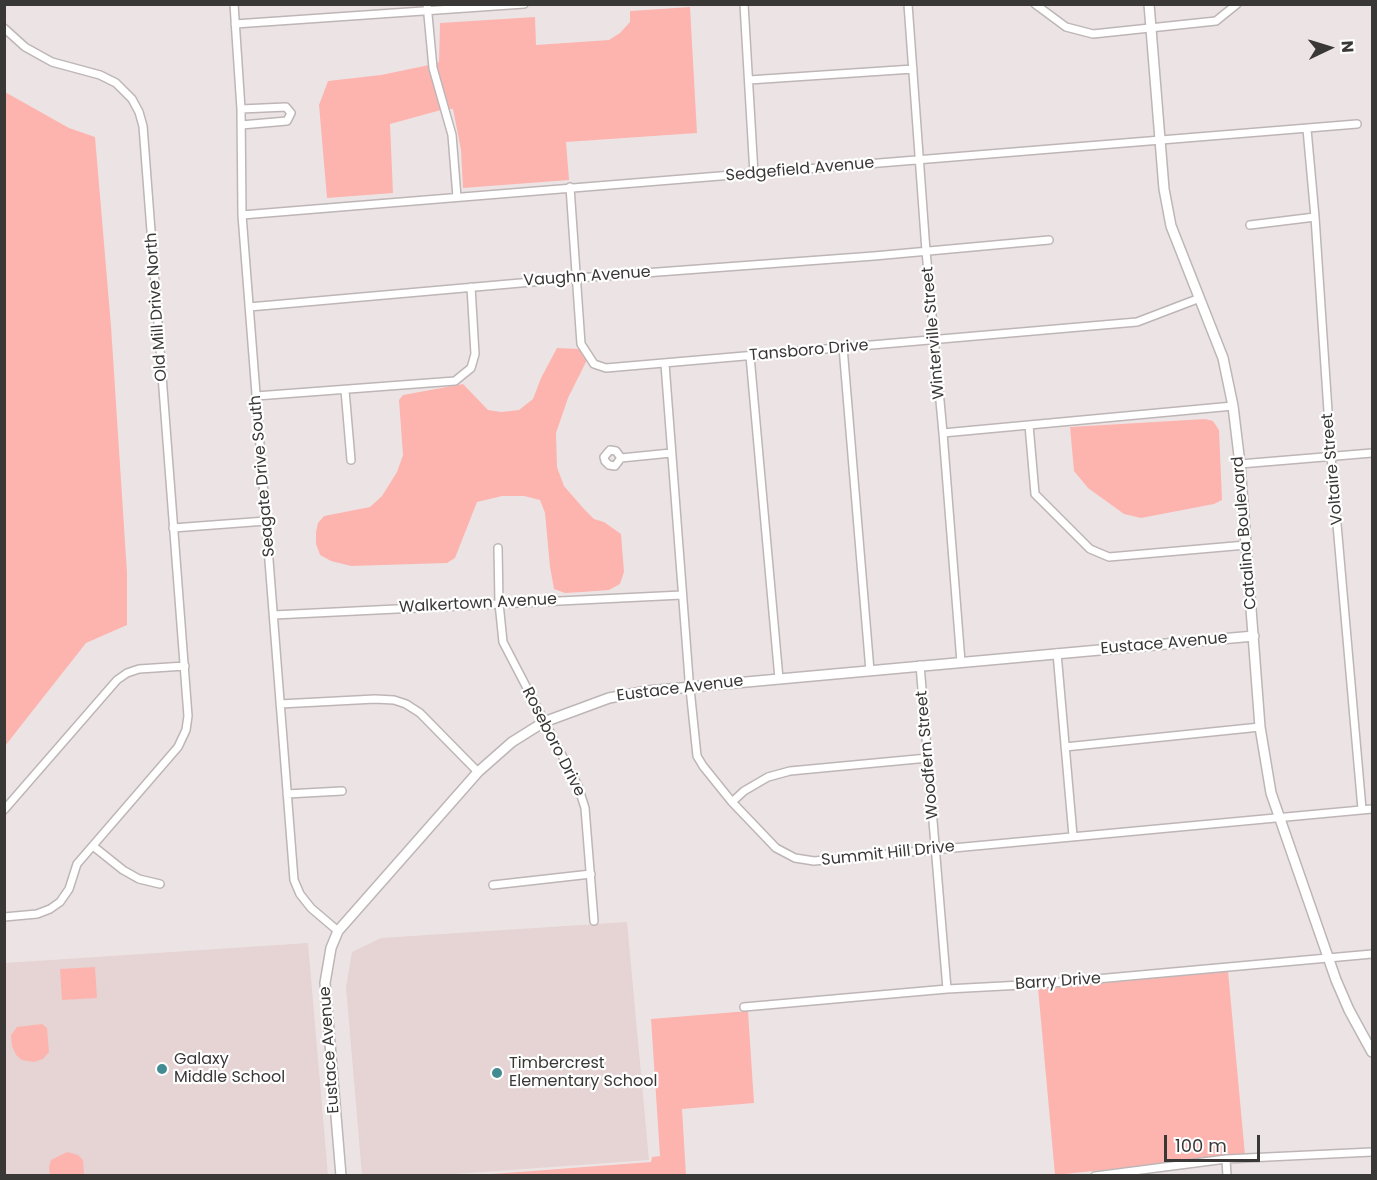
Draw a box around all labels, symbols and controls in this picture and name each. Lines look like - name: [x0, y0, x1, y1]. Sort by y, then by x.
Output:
- north arrow: [1299, 18, 1359, 78]
- text: N: [1336, 40, 1359, 54]
- street label: Sedgefield Avenue: [725, 154, 875, 186]
- street label: Old Mill Drive North: [142, 232, 172, 382]
- street label: Vaughn Avenue: [523, 263, 651, 291]
- street label: Winterville Street: [919, 266, 949, 400]
- street label: Tansboro Drive: [749, 336, 869, 366]
- street label: Seagate Drive South: [246, 394, 280, 558]
- street label: Voltaire Street: [1319, 412, 1347, 526]
- street label: Catalina Boulevard: [1229, 456, 1261, 610]
- street label: Walkertown Avenue: [398, 590, 558, 618]
- street label: Eustace Avenue: [1100, 629, 1228, 659]
- street label: Eustace Avenue: [616, 672, 744, 706]
- street label: Roseboro Drive: [517, 684, 589, 800]
- street label: Woodfern Street: [913, 690, 943, 820]
- street label: Summit Hill Drive: [820, 837, 956, 871]
- street label: Barry Drive: [1014, 969, 1102, 995]
- street label: Eustace Avenue: [316, 986, 344, 1114]
- place label: Galaxy Middle School: [174, 1050, 285, 1088]
- place label: Timbercrest Elementary School: [509, 1054, 657, 1092]
- marker: Galaxy Middle School: [155, 1062, 169, 1076]
- marker: Timbercrest Elementary School: [490, 1066, 504, 1080]
- scale bar: [1167, 1123, 1263, 1161]
- text: 100 m: [1175, 1133, 1227, 1158]

